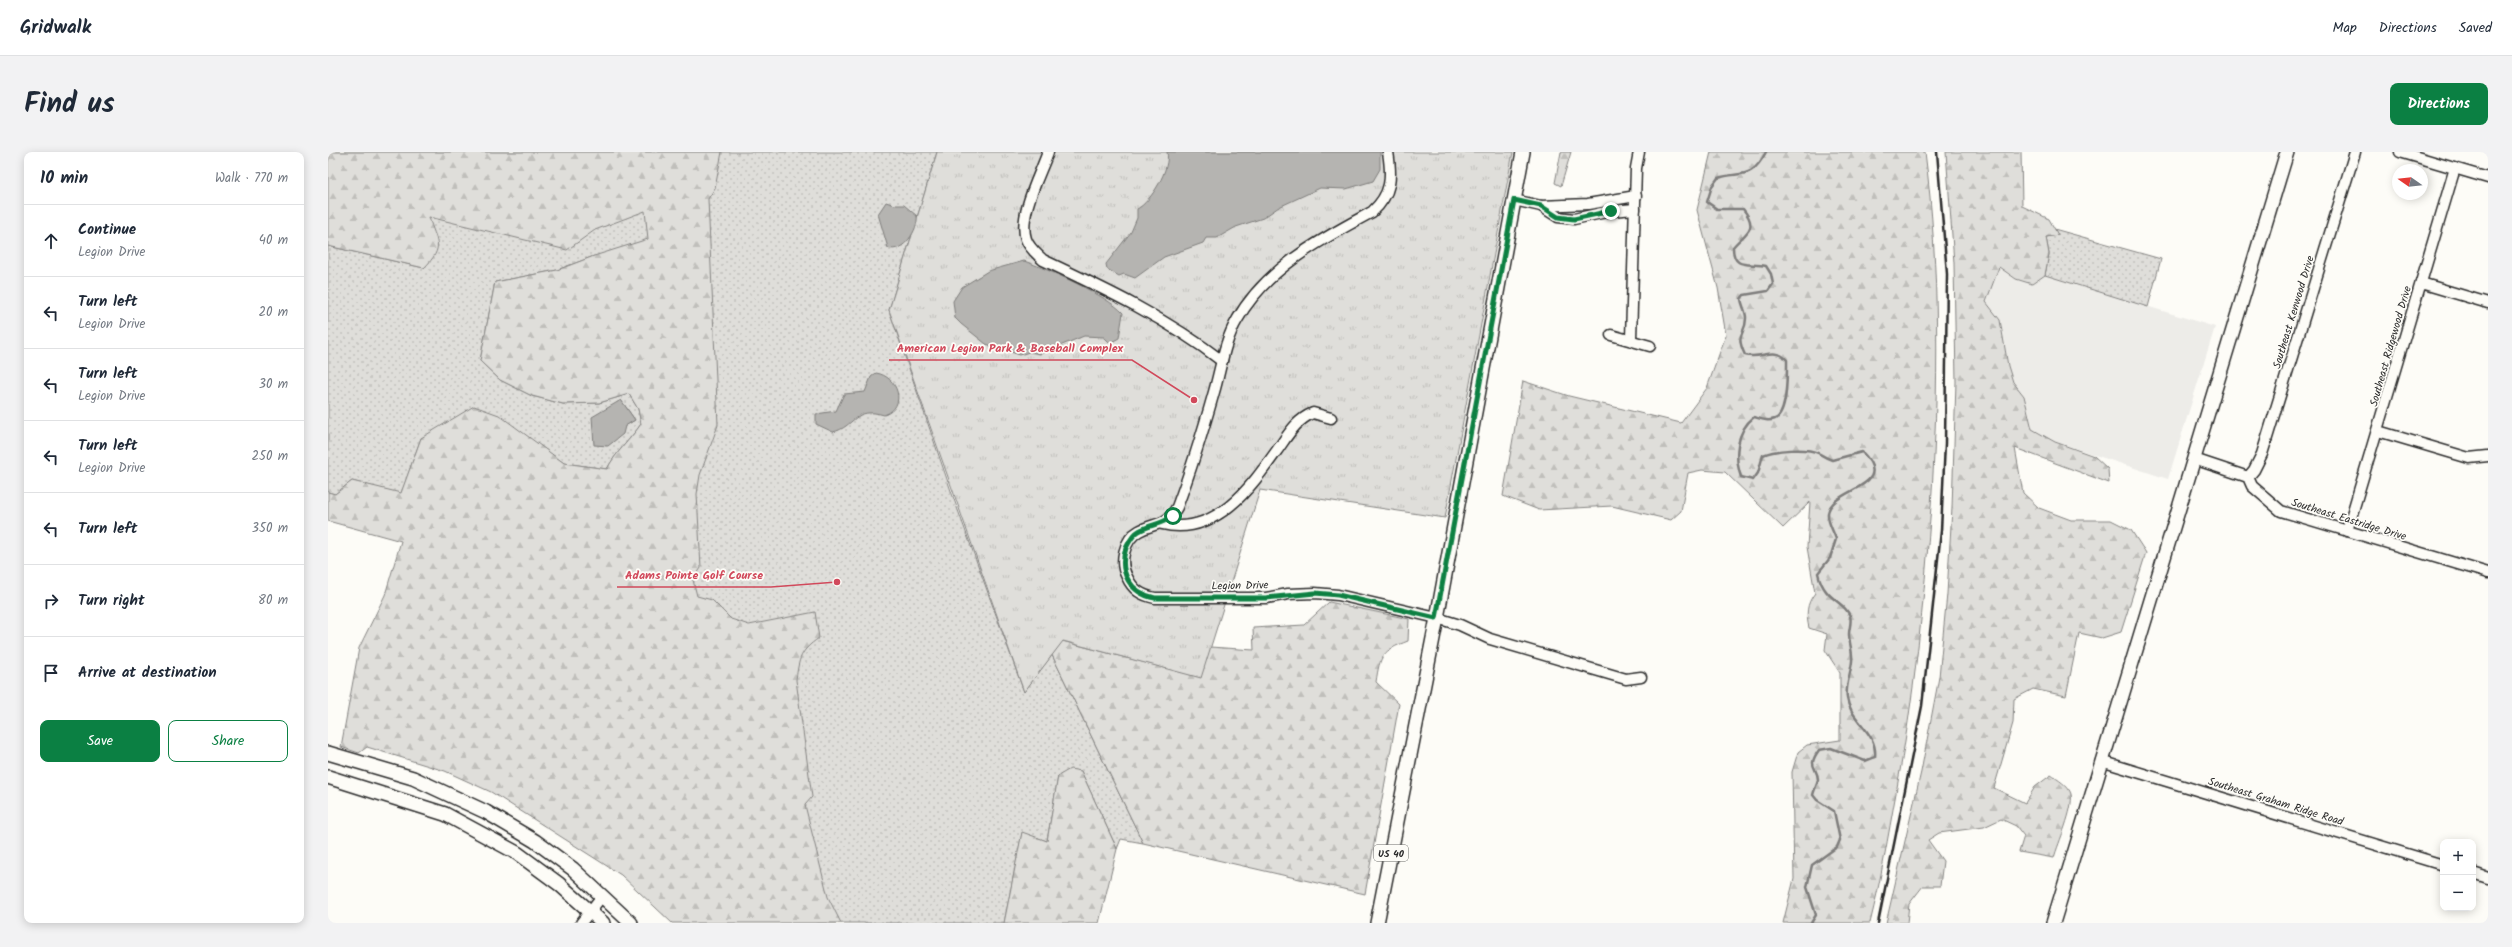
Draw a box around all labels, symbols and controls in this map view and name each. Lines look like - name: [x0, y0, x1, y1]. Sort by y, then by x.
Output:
- text: Gridwalk: [20, 13, 91, 43]
- text: Map: [2332, 17, 2357, 39]
- text: Directions: [2379, 17, 2437, 39]
- text: Saved: [2459, 17, 2492, 39]
- text: Find us: [24, 82, 115, 127]
- button: Directions: [2390, 83, 2488, 125]
- north arrow: [2392, 164, 2428, 200]
- text: 10 min: [40, 165, 88, 192]
- text: Walk · 770 m: [215, 168, 288, 189]
- route end: [1602, 202, 1620, 220]
- text: Continue: [78, 218, 136, 242]
- icon: ahead: [40, 230, 62, 252]
- text: 40 m: [259, 230, 288, 251]
- text: Legion Drive: [78, 242, 145, 263]
- street label: Southeast Kenwood Drive: [2268, 254, 2320, 371]
- street label: Southeast Ridgewood Drive: [2365, 284, 2417, 409]
- text: Turn left: [78, 290, 138, 314]
- icon: left: [40, 302, 62, 324]
- text: 20 m: [258, 302, 288, 323]
- text: Legion Drive: [78, 314, 145, 335]
- callout: American Legion Park & Baseball Complex: [889, 336, 1132, 360]
- text: American Legion Park & Baseball Complex: [897, 339, 1124, 358]
- text: Turn left: [78, 362, 138, 386]
- icon: left: [40, 374, 62, 396]
- text: 30 m: [259, 374, 288, 395]
- text: Legion Drive: [78, 386, 145, 407]
- text: Turn left: [78, 434, 138, 458]
- icon: left: [40, 446, 62, 468]
- text: 250 m: [251, 446, 288, 467]
- text: Legion Drive: [78, 458, 145, 479]
- street label: Southeast Eastridge Drive: [2289, 494, 2409, 546]
- route start: [1164, 507, 1182, 525]
- text: Turn left: [78, 517, 138, 541]
- icon: left: [40, 518, 62, 540]
- text: 350 m: [252, 518, 288, 539]
- callout: Adams Pointe Golf Course: [617, 563, 771, 587]
- text: Adams Pointe Golf Course: [625, 566, 763, 585]
- street label: Legion Drive: [1211, 577, 1269, 595]
- text: Turn right: [78, 589, 145, 613]
- icon: right: [40, 590, 62, 612]
- text: 80 m: [258, 590, 288, 611]
- text: Arrive at destination: [78, 661, 217, 685]
- icon: arrive: [40, 662, 62, 684]
- button: Save: [40, 720, 160, 762]
- button: Share: [168, 720, 288, 762]
- street label: Southeast Graham Ridge Road: [2206, 773, 2346, 831]
- map controls: [2440, 839, 2476, 911]
- button: +: [2440, 839, 2476, 875]
- road number: US 40: [1374, 845, 1408, 861]
- button: −: [2440, 875, 2476, 911]

